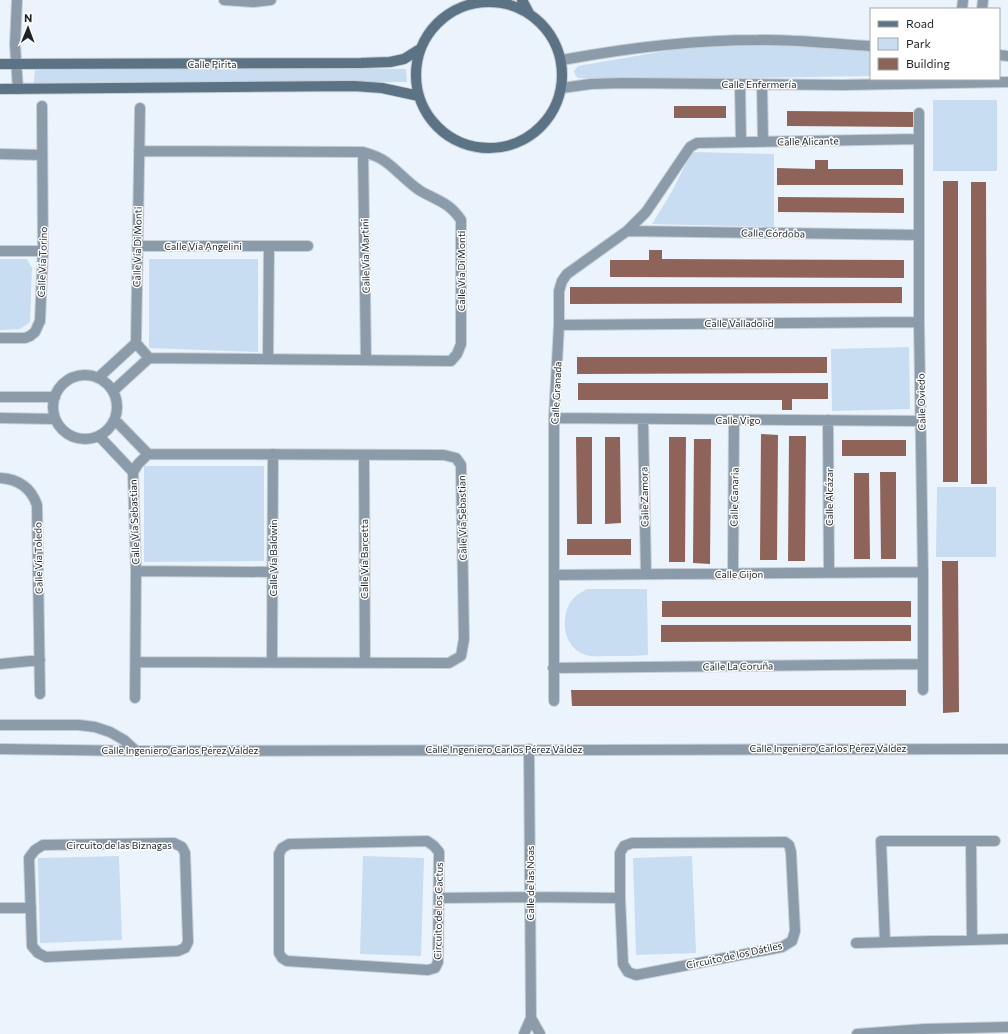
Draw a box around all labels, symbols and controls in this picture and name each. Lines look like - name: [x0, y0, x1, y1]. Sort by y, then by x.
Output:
- north arrow: [8, 8, 48, 48]
- legend: [870, 8, 1000, 80]
- text: N: [24, 11, 32, 24]
- text: Road: [906, 16, 934, 30]
- text: Park: [906, 36, 932, 50]
- text: Building: [906, 56, 950, 70]
- street label: Calle Pirita: [187, 58, 237, 70]
- street label: Calle Enfermería: [722, 78, 796, 90]
- street label: Calle Alicante: [777, 134, 839, 148]
- street label: Calle Vía Di Monti: [130, 207, 144, 287]
- street label: Calle Vía Martini: [358, 219, 372, 293]
- street label: Calle Vía Torino: [35, 226, 49, 298]
- street label: Calle Córdoba: [741, 226, 805, 240]
- street label: Calle Vía Di Monti: [455, 231, 467, 311]
- street label: Calle Vía Angelini: [164, 240, 242, 252]
- street label: Calle Valladolid: [705, 317, 774, 329]
- street label: Calle Granada: [548, 361, 564, 425]
- street label: Calle Oviedo: [915, 373, 927, 431]
- street label: Calle Vigo: [715, 414, 761, 426]
- street label: Calle Zamora: [637, 467, 651, 527]
- street label: Calle Canaria: [727, 467, 741, 527]
- street label: Calle Alcázar: [823, 468, 835, 526]
- street label: Calle Vía Sebastian: [455, 475, 469, 561]
- street label: Calle Vía Sebastian: [127, 479, 141, 565]
- street label: Calle Vía Baldwin: [267, 519, 279, 597]
- street label: Calle Vía Barcetta: [358, 519, 370, 599]
- street label: Calle Vía Toledo: [31, 522, 45, 594]
- street label: Calle Gijon: [715, 568, 763, 580]
- street label: Calle La Coruña: [703, 659, 773, 673]
- street label: Calle Ingeniero Carlos Pérez Valdez: [749, 742, 907, 754]
- street label: Calle Ingeniero Carlos Pérez Valdez: [425, 743, 583, 755]
- street label: Calle Ingeniero Carlos Pérez Valdez: [101, 744, 259, 756]
- street label: Circuito de las Biznagas: [66, 839, 172, 851]
- street label: Calle de las Noas: [524, 845, 536, 920]
- street label: Circuito de los Cactus: [431, 862, 445, 960]
- street label: Circuito de los Dátiles: [685, 939, 783, 971]

